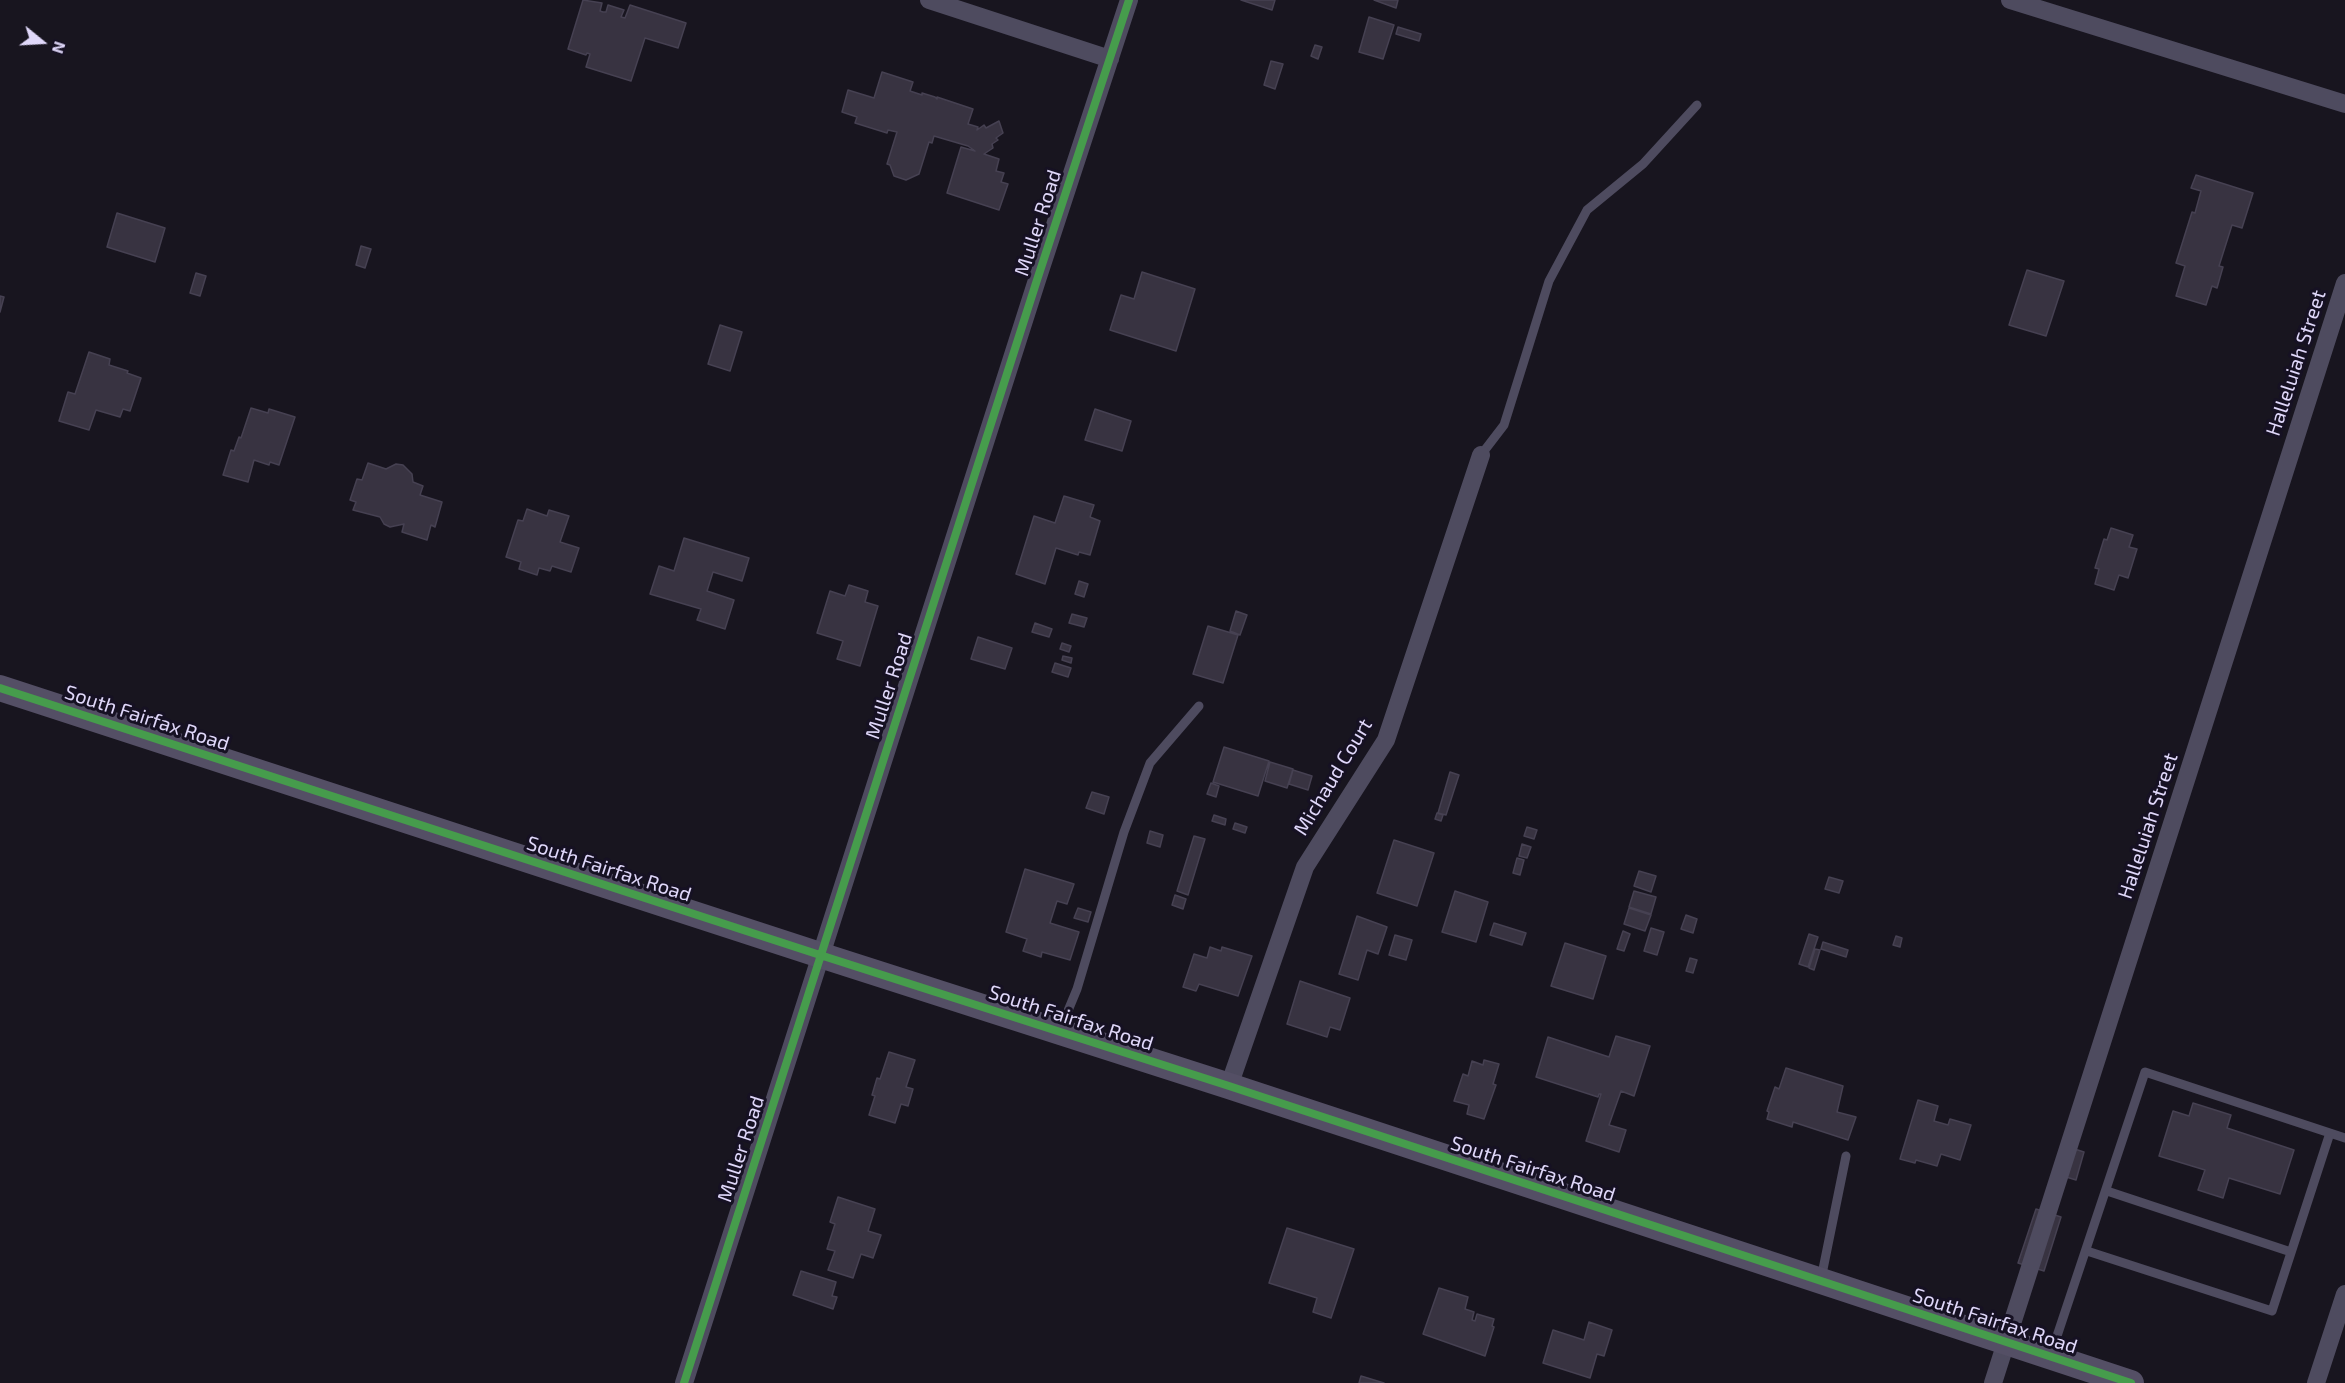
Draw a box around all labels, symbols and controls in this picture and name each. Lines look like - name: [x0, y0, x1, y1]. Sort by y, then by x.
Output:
- north arrow: [12, 12, 72, 72]
- text: N: [49, 39, 70, 56]
- street label: Muller Road: [1010, 167, 1066, 279]
- street label: Halleluiah Street: [2261, 287, 2331, 439]
- street label: Muller Road: [861, 630, 917, 742]
- street label: South Fairfax Road: [62, 680, 232, 756]
- street label: Michaud Court: [1289, 714, 1377, 840]
- street label: Halleluiah Street: [2113, 750, 2183, 902]
- street label: South Fairfax Road: [524, 831, 694, 907]
- street label: South Fairfax Road: [986, 980, 1156, 1056]
- street label: Muller Road: [713, 1093, 769, 1205]
- street label: South Fairfax Road: [1448, 1131, 1618, 1207]
- street label: South Fairfax Road: [1910, 1283, 2080, 1359]

